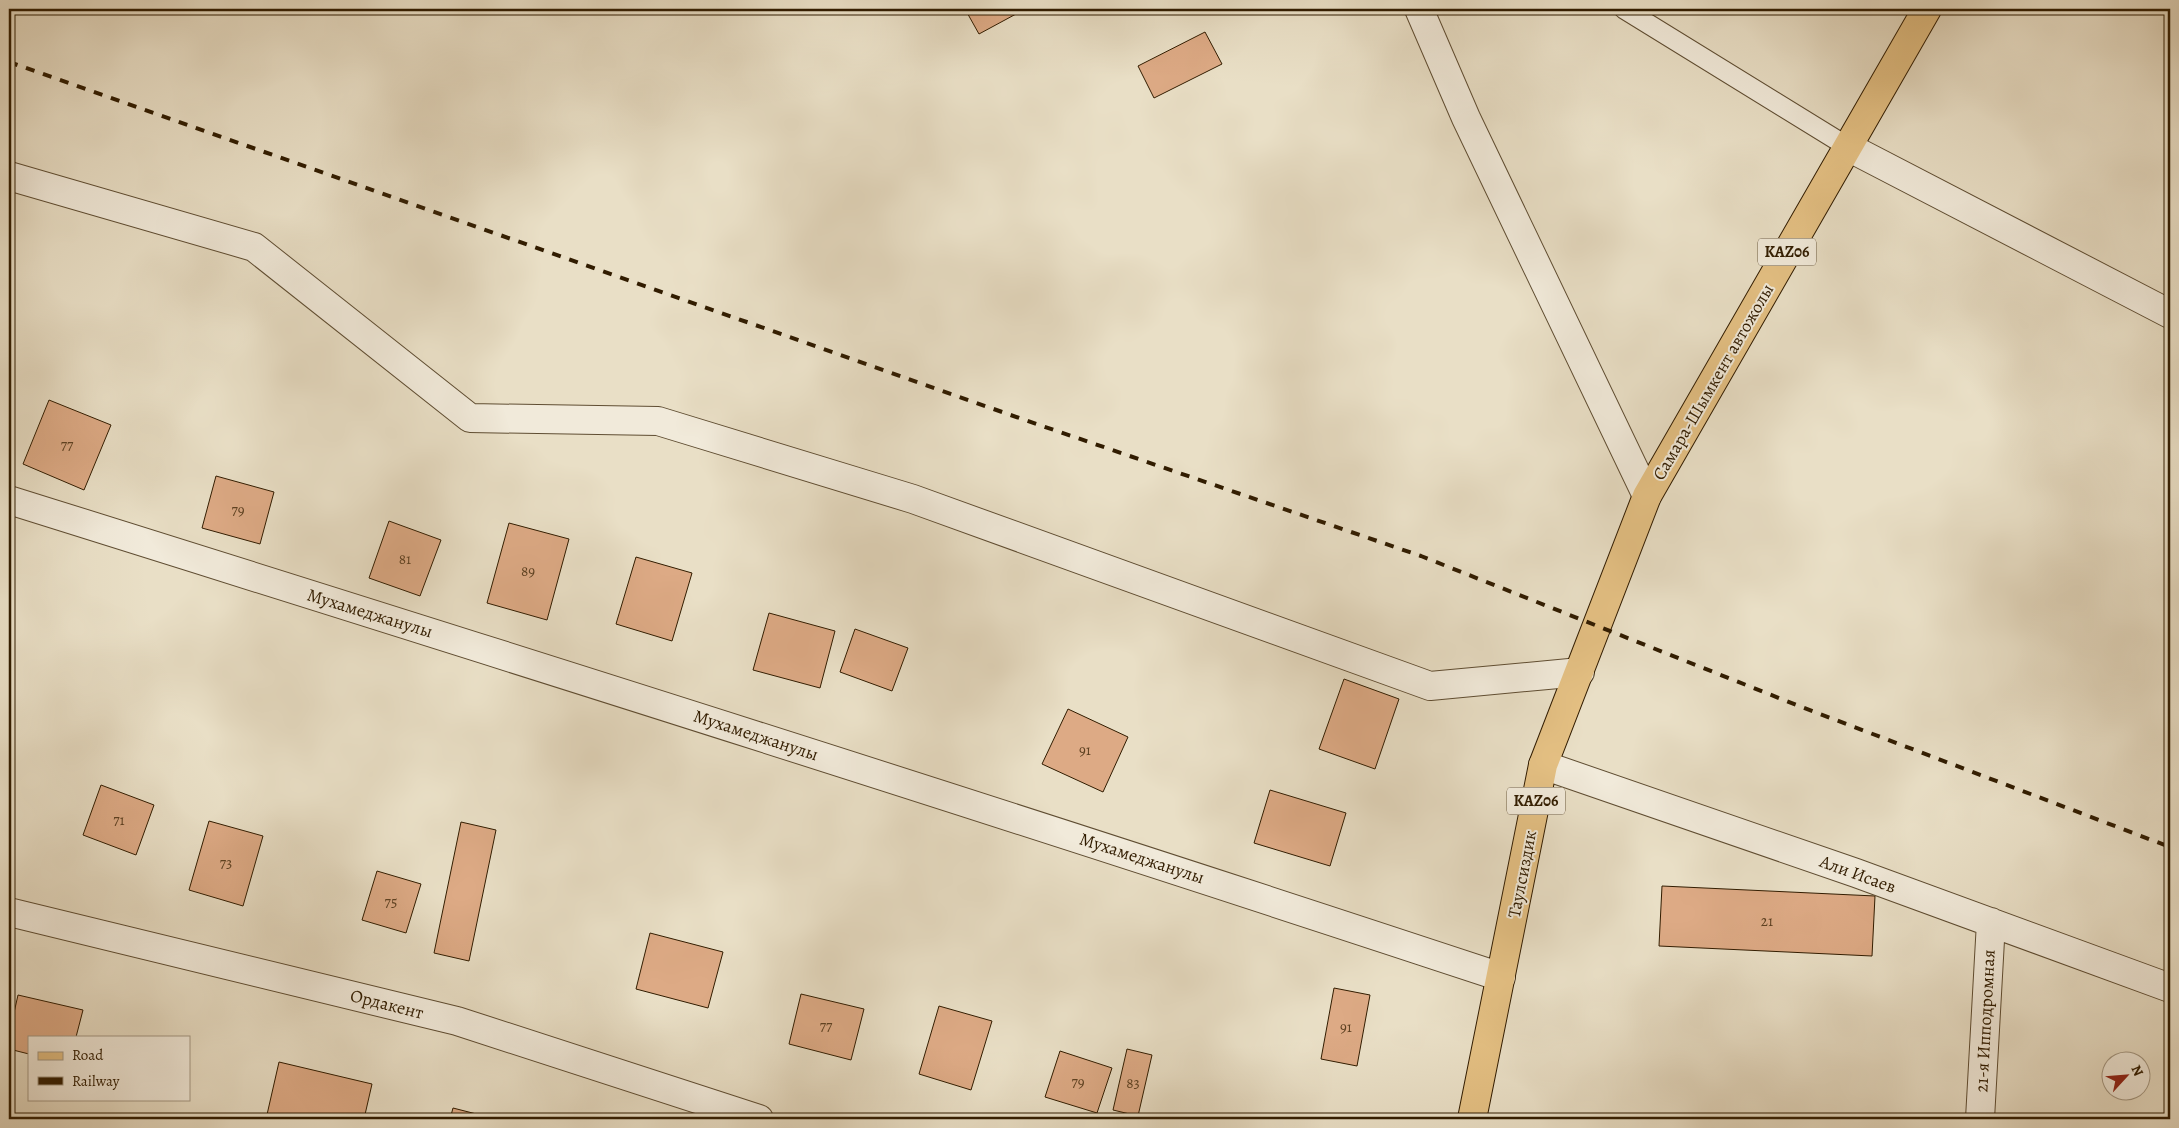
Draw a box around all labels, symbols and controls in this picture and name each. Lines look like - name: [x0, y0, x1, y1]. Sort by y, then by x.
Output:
- road number: KAZ06: [1758, 238, 1816, 266]
- street label: Самара-Шымкент автожолы: [1647, 279, 1779, 485]
- house number: 77: [61, 435, 74, 455]
- house number: 79: [231, 500, 245, 520]
- house number: 81: [399, 549, 411, 569]
- house number: 89: [521, 561, 535, 581]
- street label: Мухамеджанулы: [304, 583, 436, 643]
- street label: Мухамеджанулы: [690, 704, 822, 766]
- house number: 91: [1079, 740, 1091, 760]
- road number: KAZ06: [1507, 788, 1565, 814]
- house number: 71: [113, 810, 125, 830]
- street label: Мухамеджанулы: [1076, 827, 1208, 889]
- street label: Таулсиздик: [1502, 828, 1542, 920]
- street label: Али Исаев: [1816, 849, 1899, 899]
- house number: 73: [220, 853, 232, 873]
- house number: 75: [385, 892, 397, 912]
- house number: 21: [1761, 911, 1773, 931]
- street label: 21-я Ипподромная: [1969, 949, 2001, 1093]
- street label: Ордакент: [348, 983, 426, 1025]
- house number: 77: [820, 1016, 833, 1036]
- house number: 91: [1340, 1017, 1352, 1037]
- legend: [28, 1036, 190, 1100]
- text: Road: [72, 1045, 104, 1065]
- north arrow: [2102, 1050, 2152, 1100]
- text: N: [2126, 1062, 2148, 1079]
- text: Railway: [72, 1071, 120, 1091]
- house number: 79: [1071, 1072, 1085, 1092]
- house number: 83: [1126, 1073, 1140, 1093]

